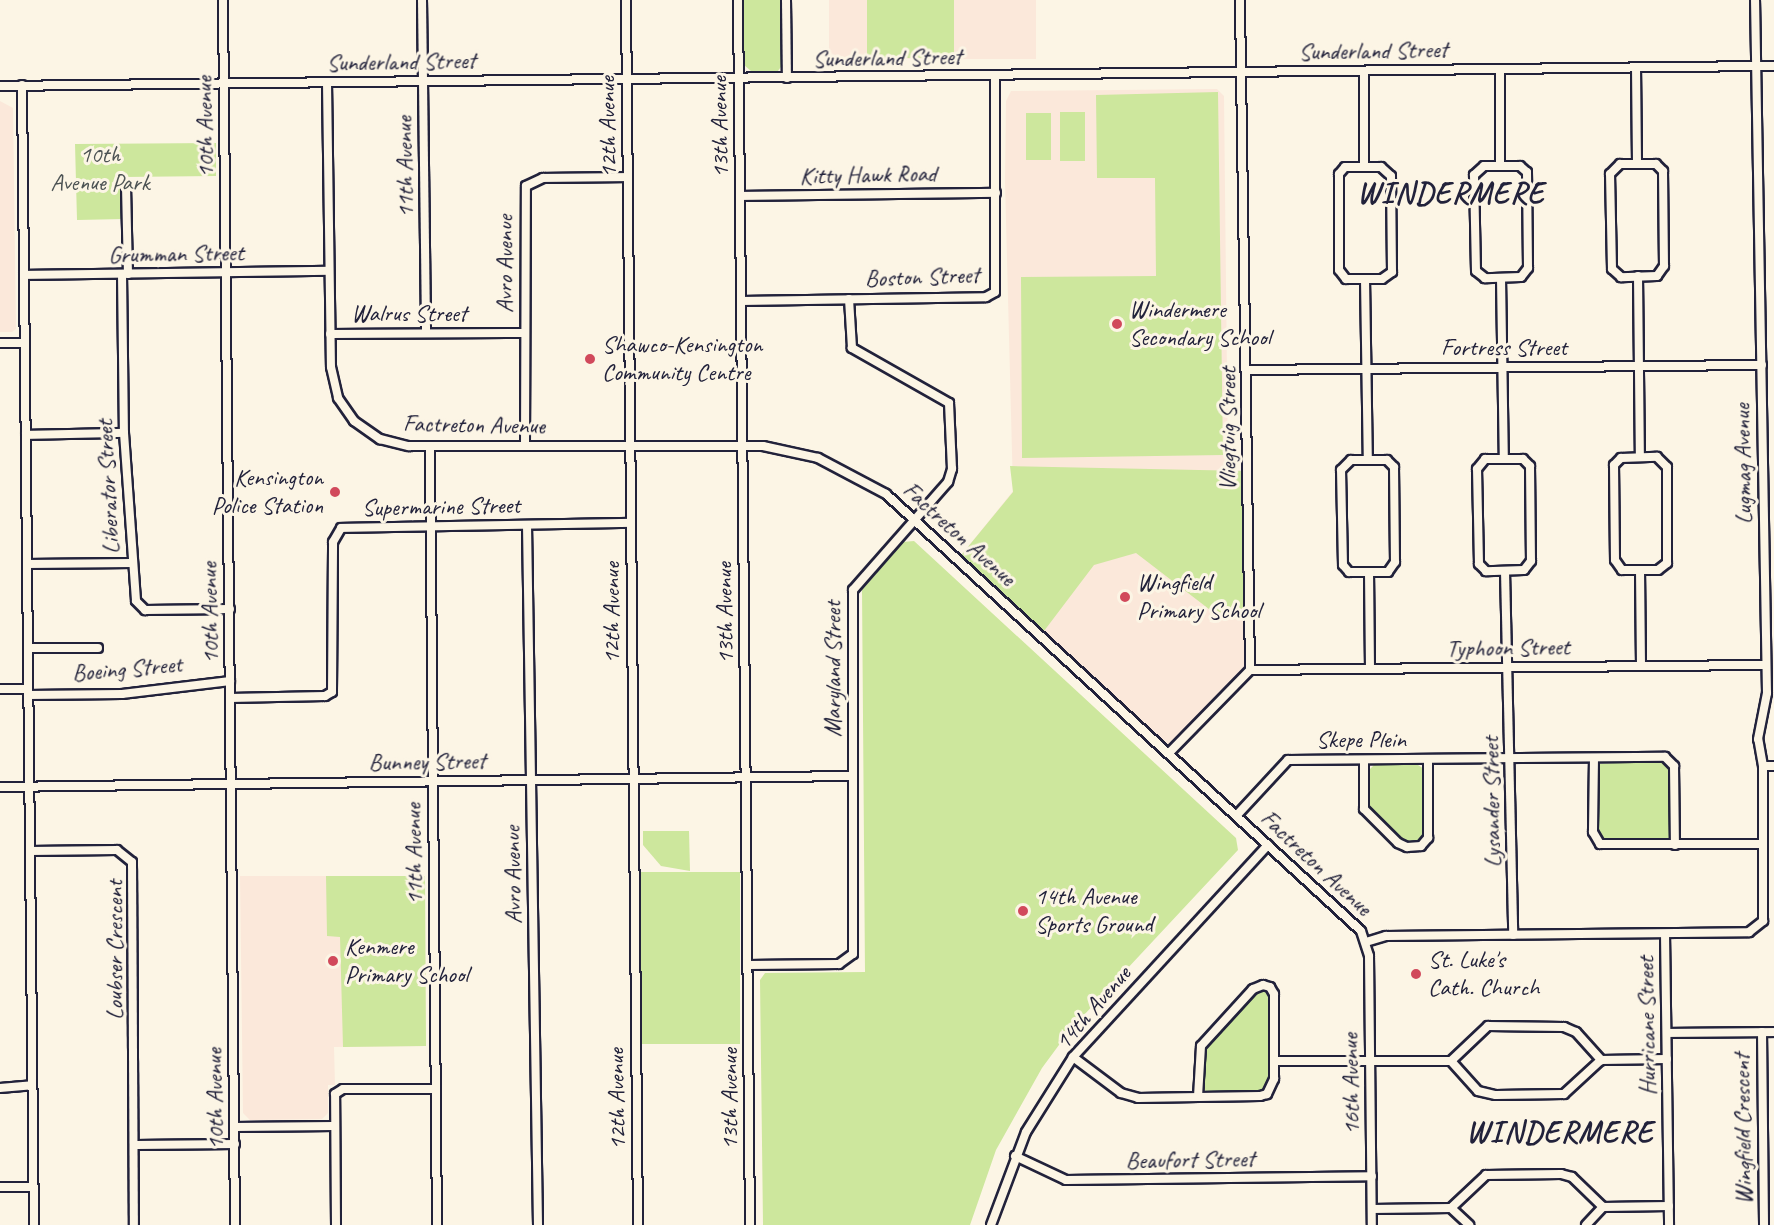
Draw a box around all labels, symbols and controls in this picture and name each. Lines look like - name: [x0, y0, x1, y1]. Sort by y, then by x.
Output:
- street label: Sunderland Street: [1298, 35, 1448, 67]
- street label: Sunderland Street: [812, 42, 962, 74]
- street label: Sunderland Street: [326, 46, 476, 78]
- street label: 10th Avenue: [190, 76, 220, 178]
- street label: 12th Avenue: [593, 76, 623, 178]
- street label: 13th Avenue: [705, 76, 735, 178]
- street label: 11th Avenue: [390, 116, 420, 218]
- park label: 10th Avenue Park: [50, 141, 150, 197]
- street label: Kitty Hawk Road: [799, 159, 937, 191]
- district label: WINDERMERE: [1359, 175, 1543, 211]
- street label: Avro Avenue: [491, 215, 519, 313]
- street label: Grumman Street: [108, 238, 244, 270]
- street label: Boston Street: [864, 261, 980, 293]
- place label: Windermere Secondary School: [1129, 296, 1269, 352]
- street label: Walrus Street: [351, 300, 467, 328]
- marker: Windermere Secondary School: [1110, 317, 1124, 331]
- place label: Shawco-Kensington Community Centre: [602, 331, 762, 387]
- street label: Fortress Street: [1441, 334, 1567, 362]
- marker: Shawco-Kensington Community Centre: [583, 352, 597, 366]
- street label: Vliegtuig Street: [1214, 367, 1242, 491]
- street label: Lugmag Avenue: [1728, 404, 1758, 524]
- street label: Factreton Avenue: [403, 409, 545, 441]
- street label: Liberator Street: [90, 419, 126, 555]
- place label: Kensington Police Station: [211, 464, 323, 520]
- street label: Factreton Avenue: [897, 476, 1021, 592]
- marker: Kensington Police Station: [328, 485, 342, 499]
- street label: Supermarine Street: [361, 491, 521, 523]
- street label: 10th Avenue: [195, 562, 225, 664]
- street label: 12th Avenue: [598, 562, 626, 664]
- street label: 13th Avenue: [710, 562, 740, 664]
- place label: Wingfield Primary School: [1137, 569, 1260, 625]
- marker: Wingfield Primary School: [1118, 590, 1132, 604]
- street label: Maryland Street: [819, 601, 847, 737]
- street label: Typhoon Street: [1446, 633, 1570, 663]
- street label: Boeing Street: [71, 650, 183, 688]
- street label: Skepe Plein: [1316, 726, 1406, 754]
- street label: Lysander Street: [1476, 736, 1508, 868]
- street label: Bunney Street: [368, 747, 486, 777]
- street label: 11th Avenue: [399, 803, 429, 905]
- street label: Factreton Avenue: [1254, 804, 1378, 922]
- street label: Avro Avenue: [498, 826, 528, 924]
- street label: Loubser Crescent: [101, 880, 129, 1020]
- place label: 14th Avenue Sports Ground: [1035, 883, 1153, 939]
- marker: 14th Avenue Sports Ground: [1016, 904, 1030, 918]
- place label: Kenmere Primary School: [345, 933, 468, 989]
- place label: St. Luke's Cath. Church: [1428, 946, 1539, 1002]
- marker: Kenmere Primary School: [326, 954, 340, 968]
- street label: Hurricane Street: [1631, 956, 1663, 1096]
- street label: 14th Avenue: [1049, 960, 1137, 1056]
- marker: St. Luke's Cath. Church: [1409, 967, 1423, 981]
- street label: 16th Avenue: [1336, 1033, 1366, 1135]
- street label: 10th Avenue: [200, 1048, 230, 1150]
- street label: 12th Avenue: [602, 1048, 632, 1150]
- street label: 13th Avenue: [716, 1048, 744, 1150]
- street label: Wingfield Crescent: [1727, 1053, 1759, 1205]
- district label: WINDERMERE: [1468, 1114, 1652, 1150]
- street label: Beaufort Street: [1125, 1144, 1255, 1176]

